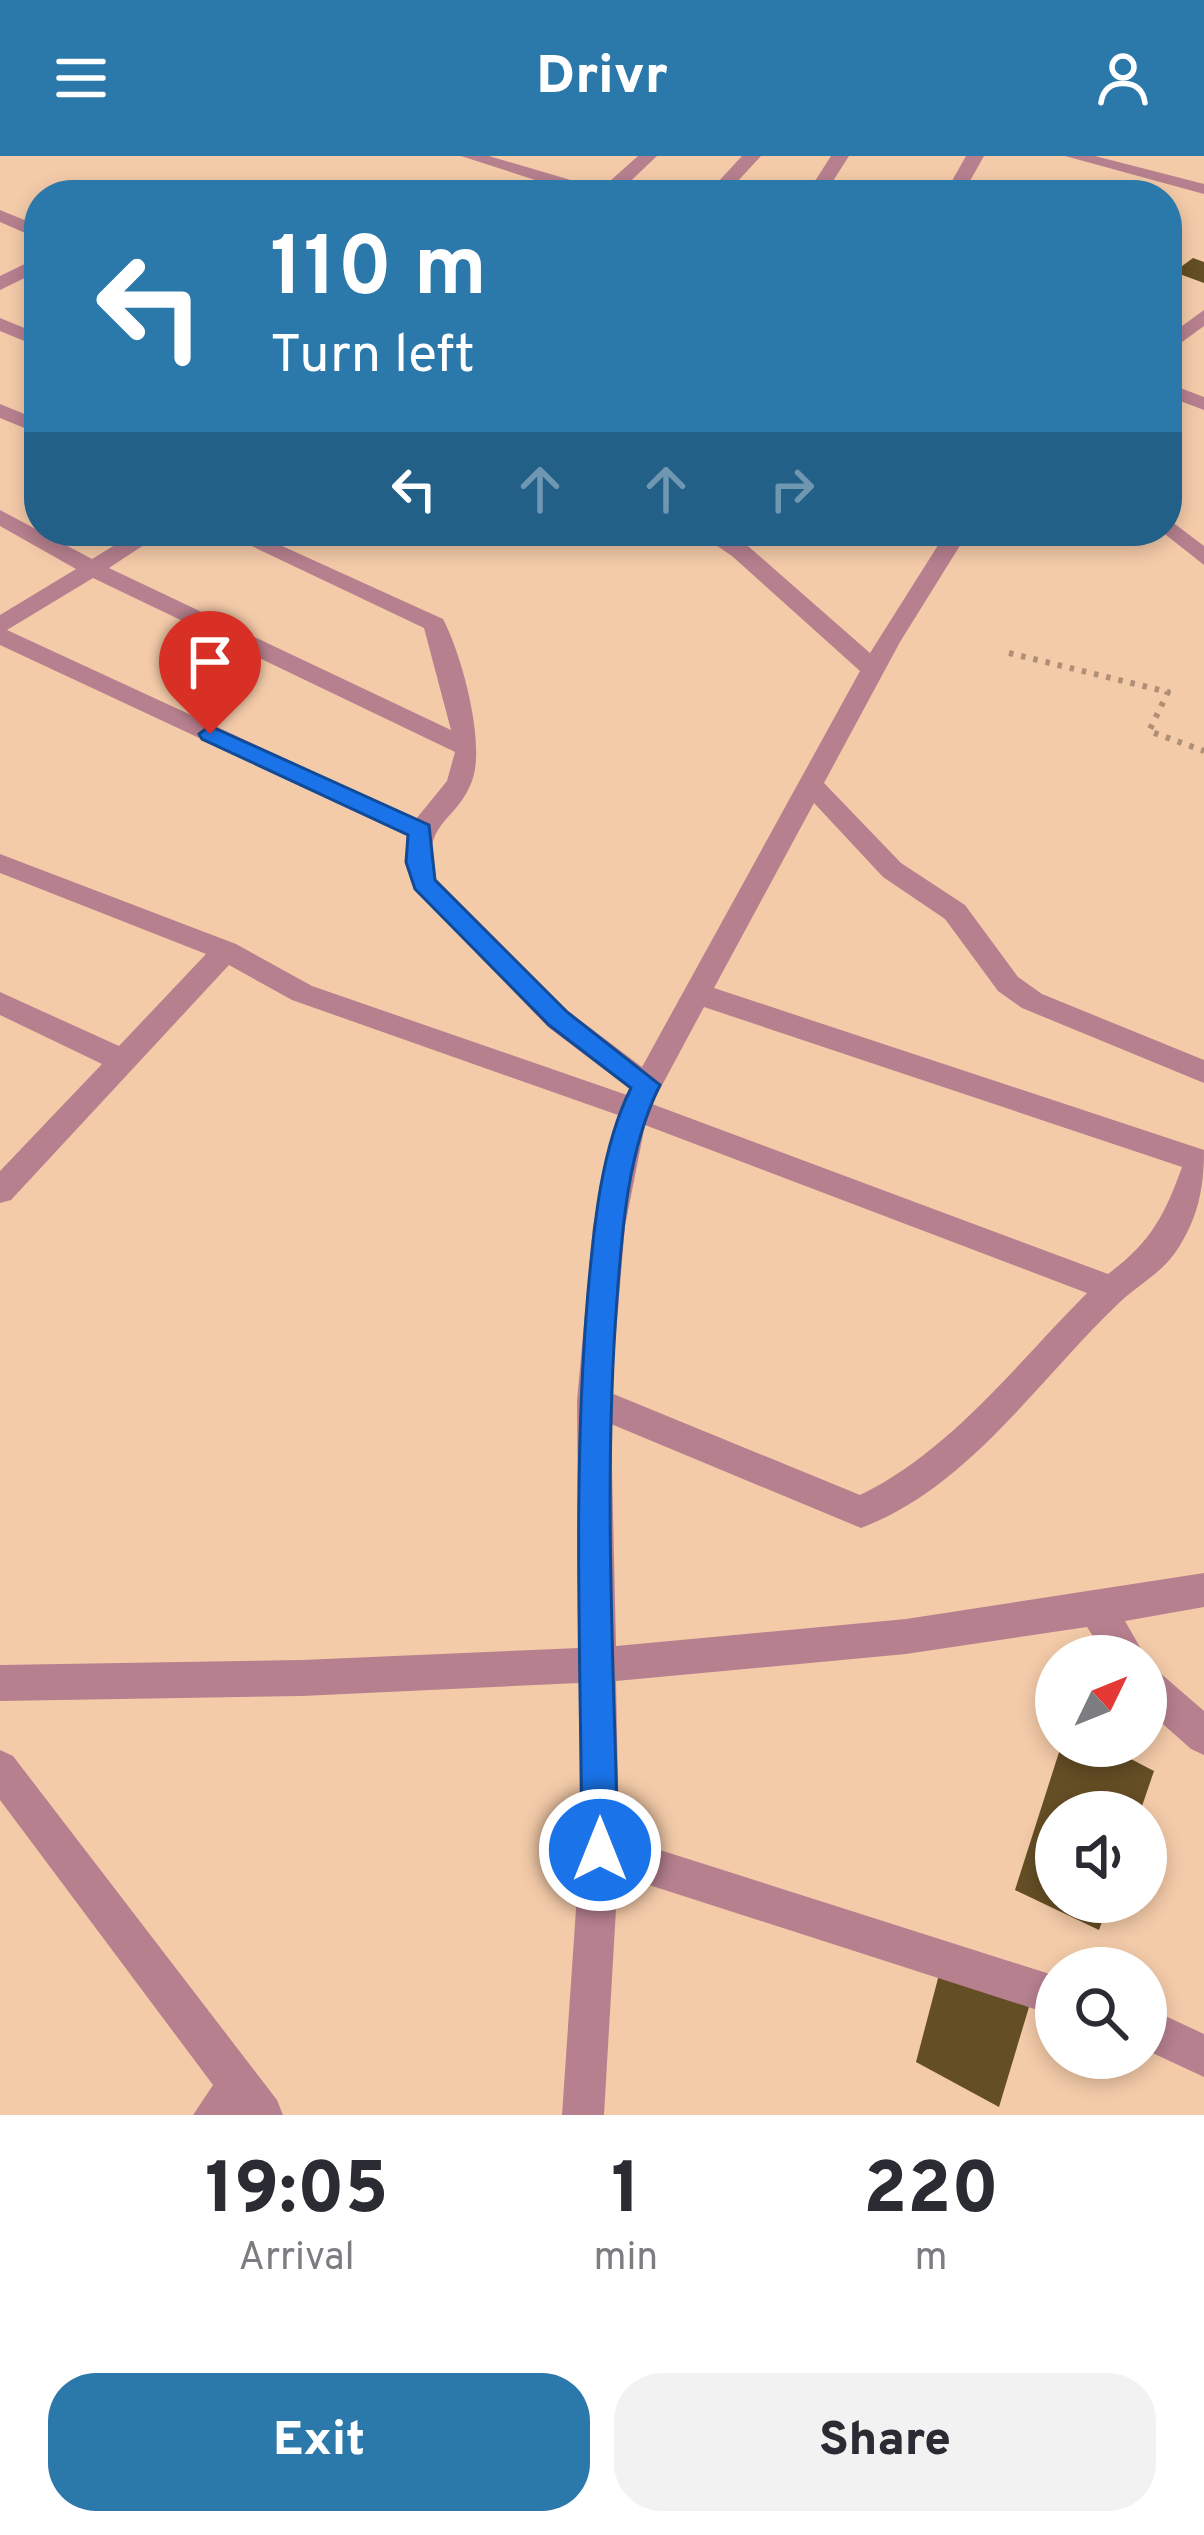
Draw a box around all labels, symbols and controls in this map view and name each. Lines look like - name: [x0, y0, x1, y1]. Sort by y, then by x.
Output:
- text: Drivr: [536, 44, 668, 113]
- icon: menu: [48, 45, 114, 111]
- icon: person: [1090, 45, 1156, 111]
- text: 110 m: [270, 219, 487, 325]
- icon: left: [72, 228, 228, 384]
- text: Turn left: [270, 323, 475, 392]
- icon: left: [381, 456, 447, 522]
- icon: ahead: [507, 456, 573, 522]
- icon: ahead: [633, 456, 699, 522]
- icon: right: [759, 456, 825, 522]
- pin: [159, 611, 261, 734]
- icon: arrive: [177, 629, 243, 695]
- north arrow: [1035, 1635, 1167, 1767]
- map controls: [1035, 1635, 1167, 2079]
- position arrow: [537, 1787, 663, 1913]
- button: sound: [1035, 1791, 1167, 1923]
- button: search: [1035, 1947, 1167, 2079]
- text: 19:05: [205, 2147, 388, 2239]
- text: 1: [611, 2147, 641, 2239]
- text: 220: [863, 2147, 999, 2239]
- text: Arrival: [239, 2235, 355, 2284]
- text: min: [593, 2235, 658, 2284]
- text: m: [915, 2235, 948, 2284]
- button: Exit: [48, 2373, 590, 2511]
- button: Share: [614, 2373, 1156, 2511]

